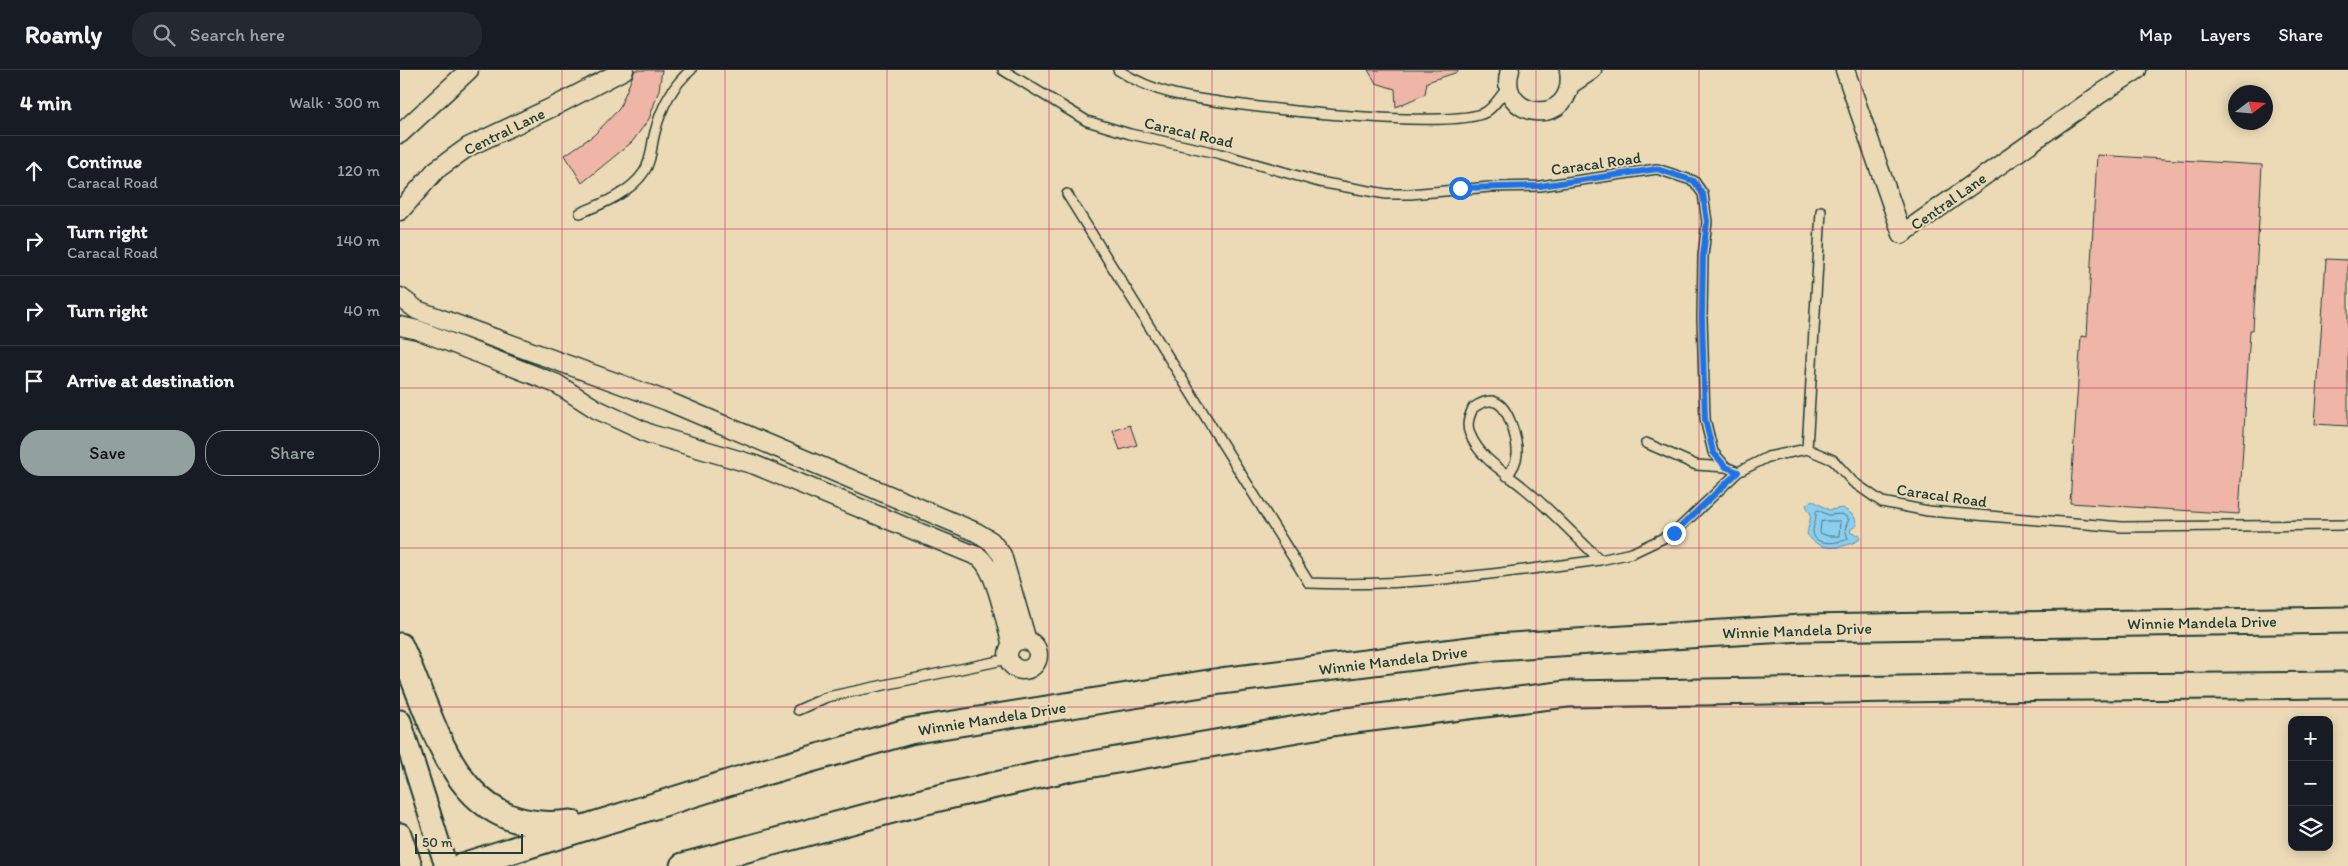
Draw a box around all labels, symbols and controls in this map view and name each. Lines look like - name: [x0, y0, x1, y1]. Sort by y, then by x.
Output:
- search box: [132, 12, 482, 57]
- text: Roamly: [25, 20, 102, 49]
- icon: search: [150, 21, 178, 49]
- text: Search here: [190, 23, 285, 46]
- text: Map: [2139, 24, 2172, 46]
- text: Layers: [2200, 24, 2250, 46]
- text: Share: [2278, 24, 2323, 46]
- north arrow: [2228, 85, 2273, 130]
- text: 4 min: [20, 90, 72, 115]
- text: Walk · 300 m: [289, 93, 380, 112]
- street label: Central Lane: [461, 104, 548, 159]
- street label: Caracal Road: [1142, 113, 1236, 152]
- street label: Caracal Road: [1550, 148, 1643, 179]
- text: Continue: [67, 150, 142, 173]
- icon: ahead: [20, 157, 48, 185]
- text: 120 m: [337, 161, 380, 180]
- street label: Central Lane: [1907, 168, 1990, 234]
- text: Caracal Road: [67, 173, 158, 192]
- route start: [1449, 177, 1472, 200]
- text: Turn right: [67, 220, 148, 243]
- icon: right: [20, 227, 48, 255]
- text: 140 m: [336, 231, 380, 250]
- text: Caracal Road: [67, 243, 158, 262]
- icon: right: [20, 297, 48, 325]
- text: Turn right: [67, 299, 148, 322]
- text: 40 m: [343, 301, 380, 320]
- icon: arrive: [20, 367, 48, 395]
- text: Arrive at destination: [67, 369, 234, 392]
- button: Save: [20, 430, 195, 476]
- button: Share: [205, 430, 380, 476]
- street label: Caracal Road: [1896, 480, 1988, 511]
- route end: [1663, 522, 1686, 545]
- street label: Winnie Mandela Drive: [2127, 612, 2277, 633]
- street label: Winnie Mandela Drive: [1722, 618, 1872, 643]
- street label: Winnie Mandela Drive: [1318, 642, 1468, 679]
- street label: Winnie Mandela Drive: [917, 697, 1067, 740]
- map controls: [2288, 716, 2333, 851]
- button: +: [2288, 716, 2333, 761]
- button: −: [2288, 761, 2333, 806]
- button: layers: [2288, 806, 2333, 851]
- scale bar: [415, 831, 522, 854]
- text: 50 m: [422, 834, 453, 851]

